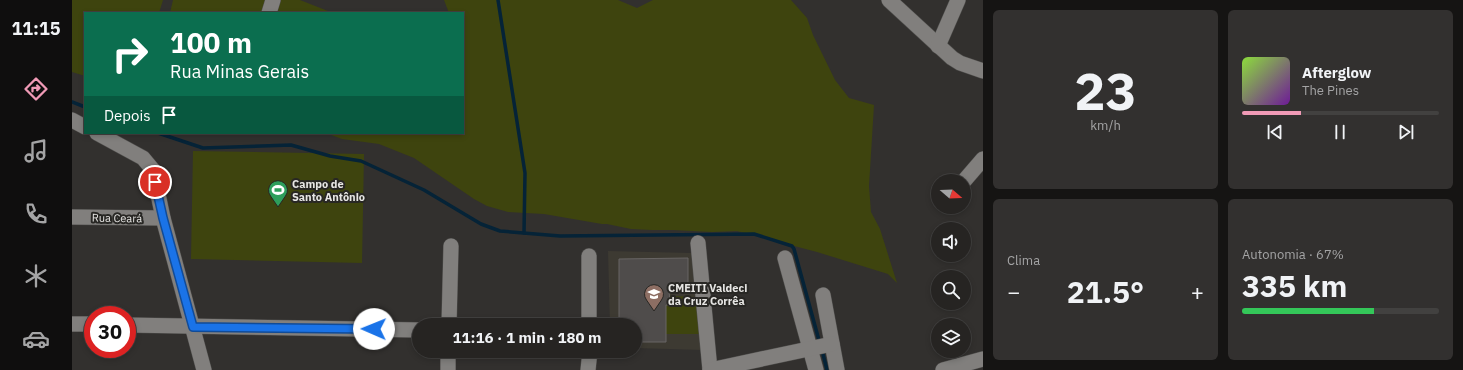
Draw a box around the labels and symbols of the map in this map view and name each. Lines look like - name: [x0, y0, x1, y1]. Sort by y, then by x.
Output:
- pin: [138, 165, 172, 199]
- north arrow: [931, 174, 971, 214]
- place label: Campo de Santo Antônio: [292, 177, 365, 204]
- sports icon: Campo de Santo Antônio: [267, 179, 289, 207]
- street label: Rua Ceará: [92, 211, 142, 225]
- place label: CMEITI Valdeci da Cruz Corrêa: [668, 281, 747, 308]
- school or university icon: CMEITI Valdeci da Cruz Corrêa: [643, 283, 665, 311]
- speed limit sign: 30: [84, 306, 136, 358]
- position arrow: [353, 308, 395, 350]

